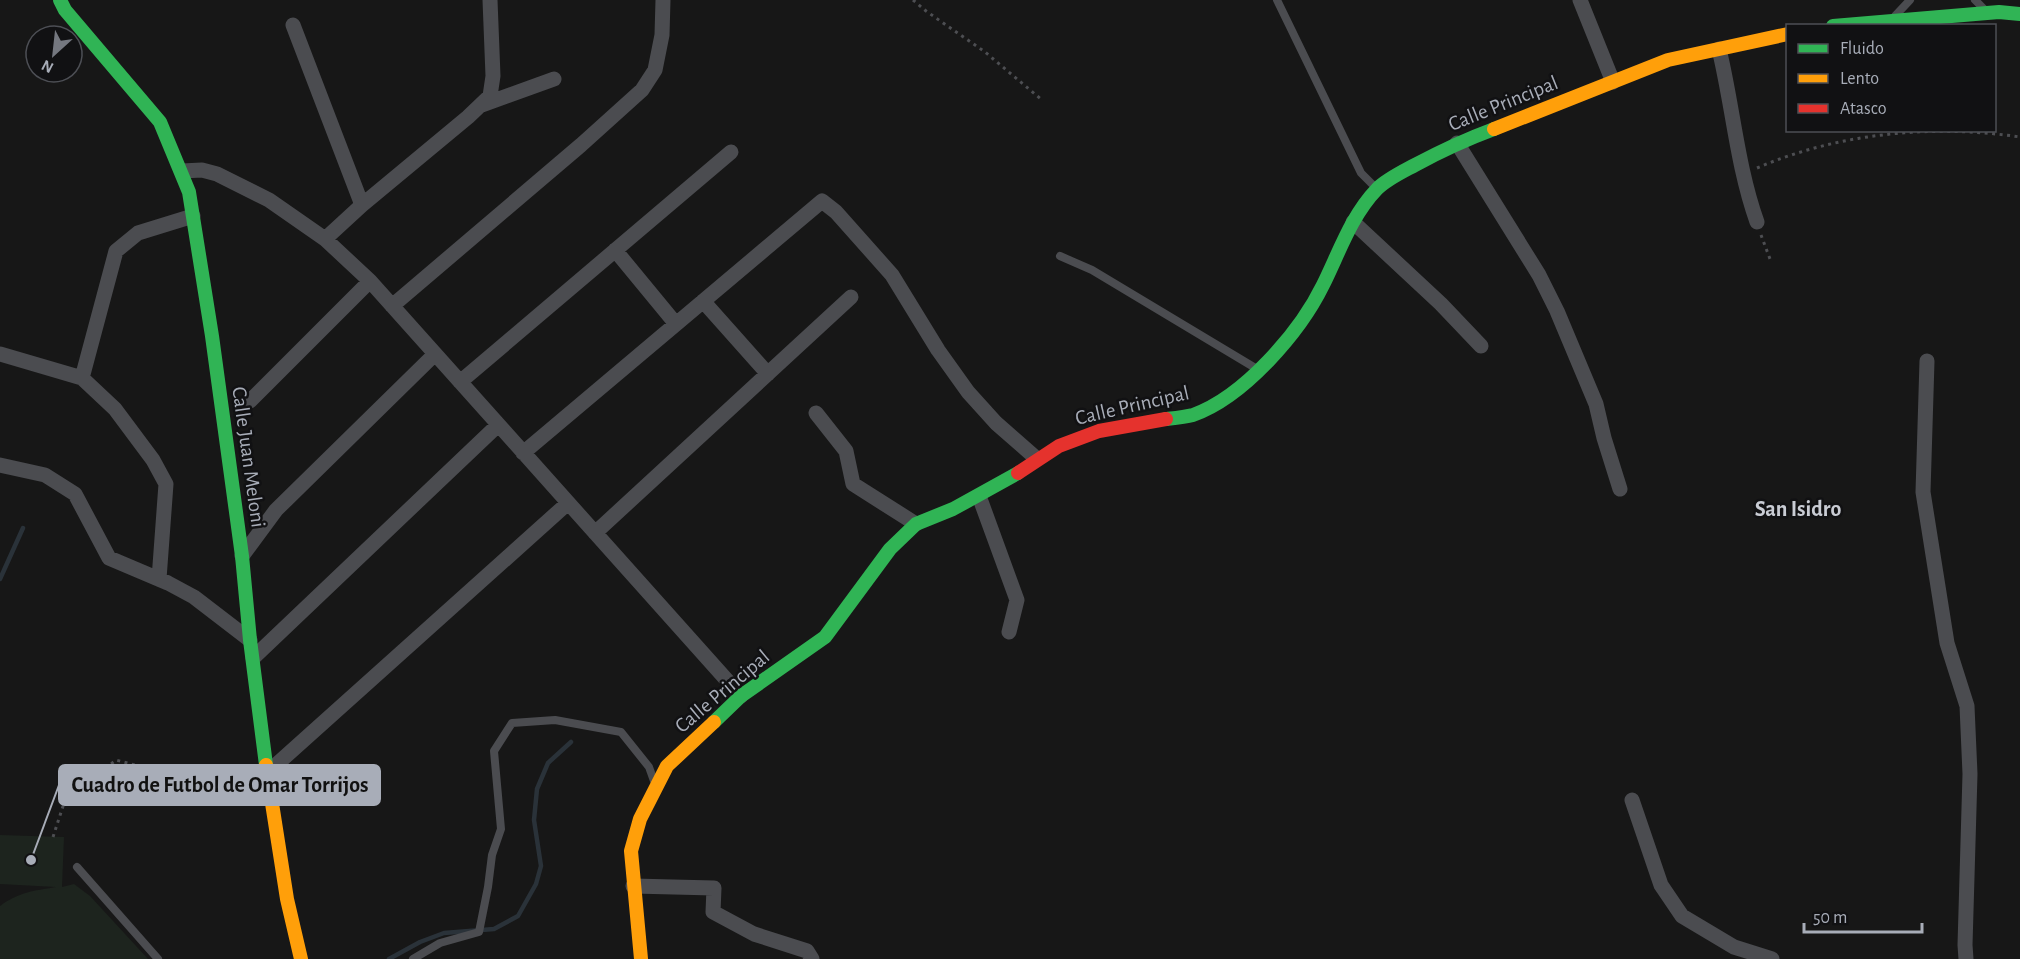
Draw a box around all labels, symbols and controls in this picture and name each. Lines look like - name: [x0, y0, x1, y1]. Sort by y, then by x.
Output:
- north arrow: [24, 24, 84, 84]
- legend: [1786, 24, 1996, 132]
- text: Fluido: [1840, 40, 1884, 58]
- text: N: [39, 57, 56, 76]
- text: Lento: [1840, 70, 1879, 88]
- street label: Calle Principal: [1445, 72, 1561, 135]
- text: Atasco: [1840, 100, 1887, 118]
- street label: Calle Principal: [1073, 382, 1191, 429]
- street label: Calle Juan Meloni: [228, 385, 269, 529]
- district label: San Isidro: [1755, 498, 1841, 520]
- street label: Calle Principal: [671, 646, 774, 737]
- callout: Cuadro de Futbol de Omar Torrijos: [59, 765, 380, 805]
- text: Cuadro de Futbol de Omar Torrijos: [71, 774, 369, 797]
- scale bar: [1804, 896, 1922, 934]
- text: 50 m: [1813, 909, 1847, 927]

